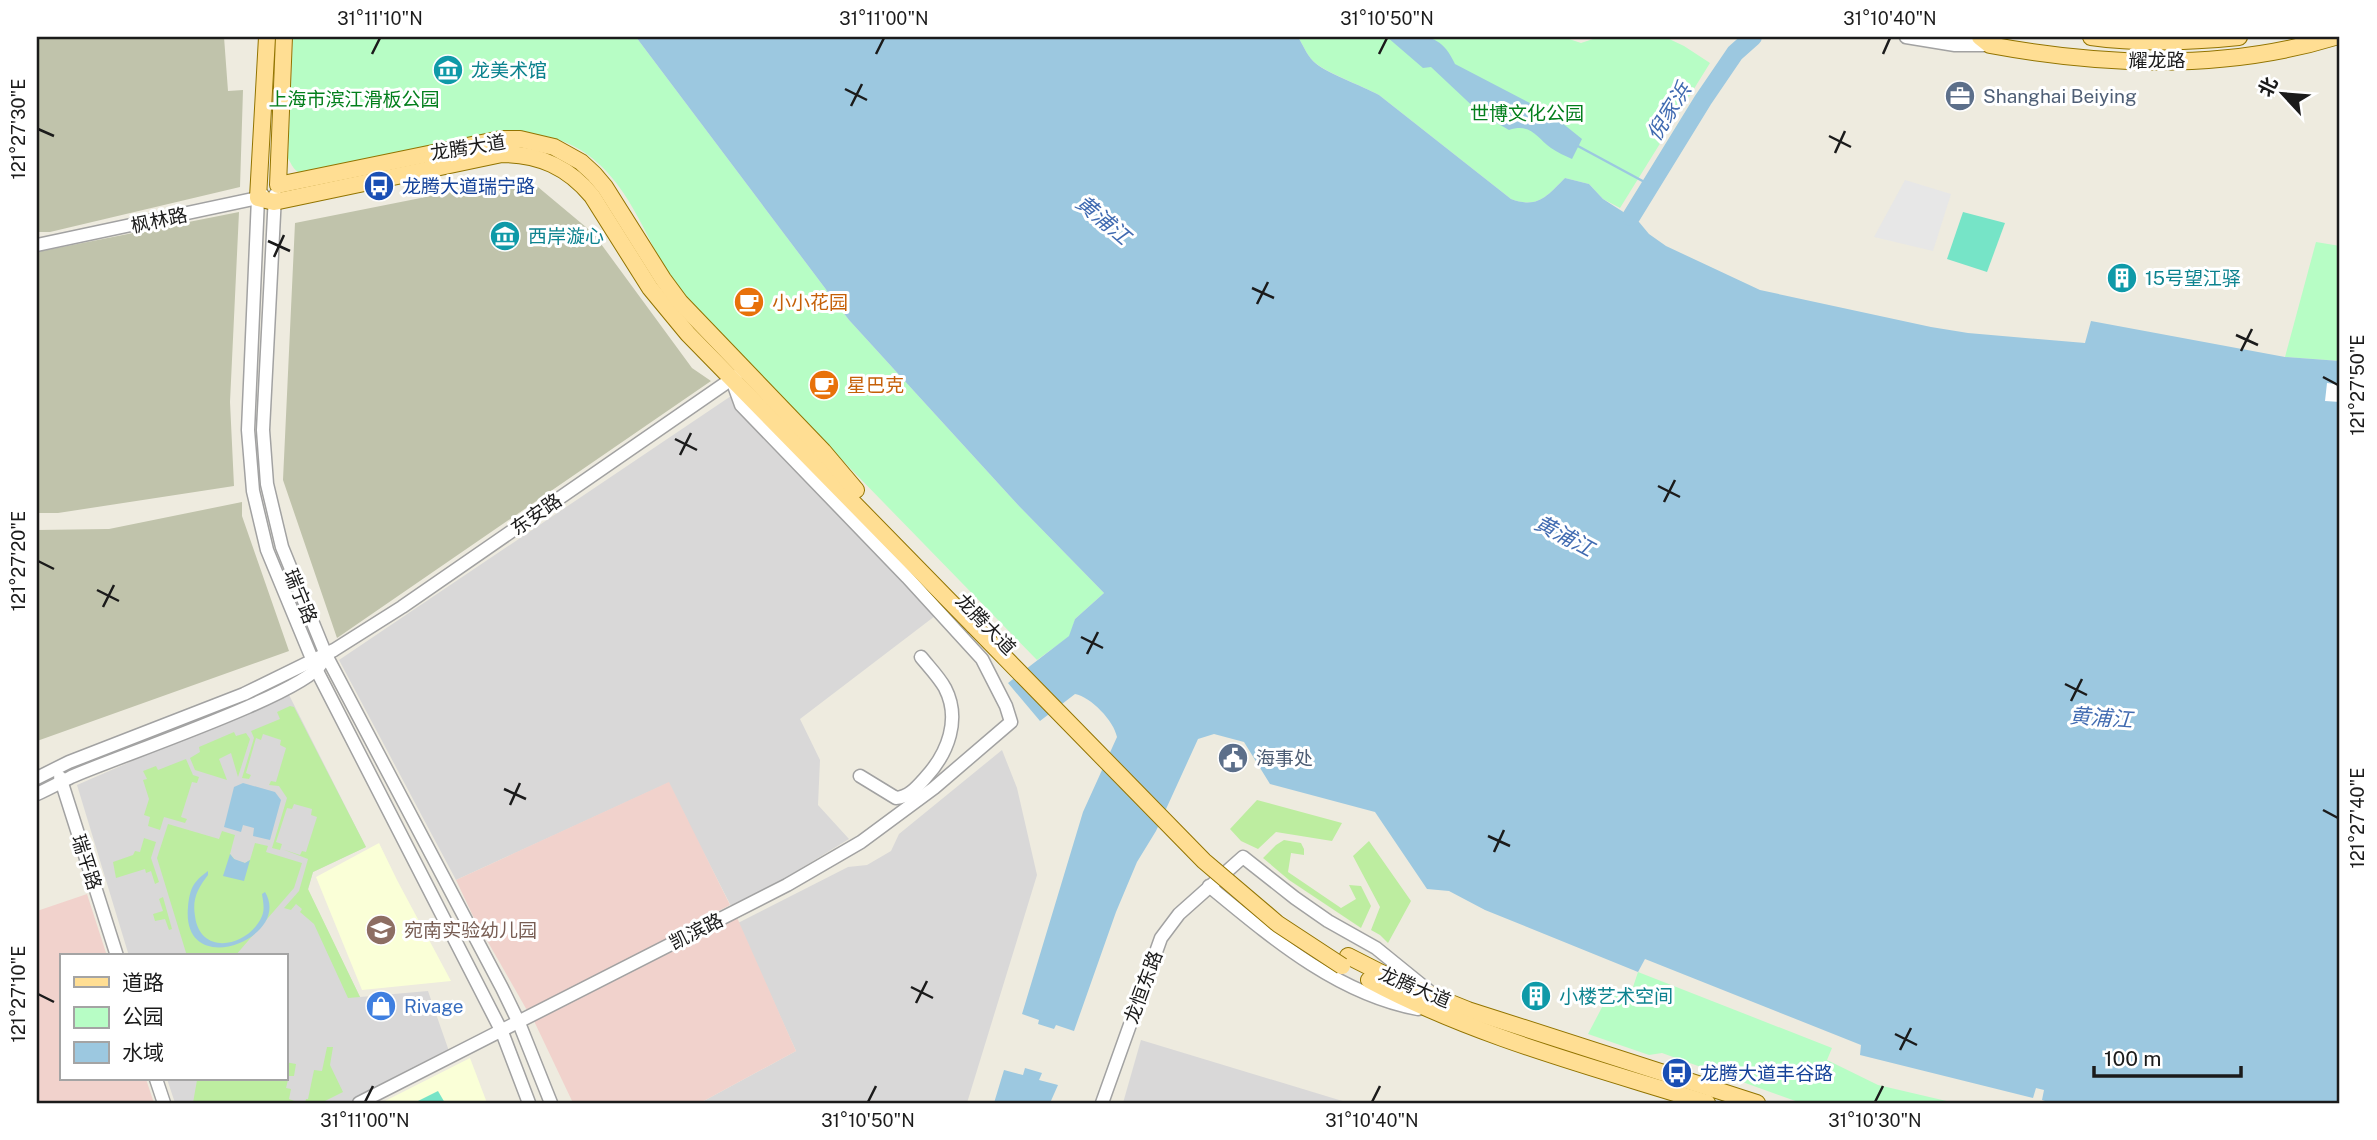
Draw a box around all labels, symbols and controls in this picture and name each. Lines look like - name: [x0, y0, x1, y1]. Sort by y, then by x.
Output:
- text: 31°11'10"N: [337, 8, 423, 29]
- text: 31°11'00"N: [839, 8, 929, 29]
- text: 31°10'50"N: [1340, 8, 1434, 29]
- text: 31°10'40"N: [1843, 8, 1937, 29]
- street label: 耀龙路: [2128, 49, 2186, 71]
- museum icon: 龙美术馆: [431, 53, 465, 87]
- place label: 龙美术馆: [471, 59, 547, 81]
- north arrow: [2248, 60, 2318, 130]
- text: 北: [2254, 73, 2282, 100]
- water label: 倪家浜: [1641, 77, 1697, 145]
- text: 121°27'30"E: [8, 79, 29, 179]
- office icon: Shanghai Beiying: [1943, 79, 1977, 113]
- place label: Shanghai Beiying: [1983, 85, 2137, 107]
- park label: 上海市滨江滑板公园: [268, 88, 440, 110]
- park label: 世博文化公园: [1470, 102, 1584, 124]
- street label: 龙腾大道: [429, 130, 507, 164]
- bus stop icon: 龙腾大道瑞宁路: [362, 169, 396, 203]
- place label: 龙腾大道瑞宁路: [402, 175, 535, 197]
- water label: 黄浦江: [1071, 190, 1137, 251]
- street label: 枫林路: [129, 203, 189, 237]
- museum icon: 西岸漩心: [488, 219, 522, 253]
- place label: 西岸漩心: [528, 225, 604, 247]
- building icon: 15号望江驿: [2105, 261, 2139, 295]
- place label: 15号望江驿: [2145, 267, 2241, 289]
- cafe icon: 小小花园: [732, 285, 766, 319]
- place label: 小小花园: [772, 291, 848, 313]
- text: 121°27'50"E: [2347, 334, 2368, 436]
- cafe icon: 星巴克: [807, 368, 841, 402]
- place label: 星巴克: [847, 374, 904, 396]
- street label: 东安路: [506, 489, 566, 539]
- water label: 黄浦江: [1531, 510, 1600, 562]
- text: 121°27'20"E: [8, 511, 29, 611]
- street label: 瑞宁路: [280, 565, 322, 627]
- street label: 龙腾大道: [952, 589, 1020, 659]
- water label: 黄浦江: [2069, 703, 2135, 732]
- public building icon: 海事处: [1216, 741, 1250, 775]
- place label: 海事处: [1256, 747, 1313, 769]
- text: 121°27'40"E: [2347, 768, 2368, 868]
- street label: 瑞平路: [68, 831, 106, 893]
- street label: 凯滨路: [666, 908, 726, 954]
- school or university icon: 宛南实验幼儿园: [364, 913, 398, 947]
- place label: 宛南实验幼儿园: [404, 919, 537, 941]
- text: 121°27'10"E: [8, 946, 29, 1042]
- street label: 龙恒东路: [1120, 948, 1166, 1026]
- legend: [60, 954, 287, 1080]
- street label: 龙腾大道: [1376, 962, 1454, 1012]
- text: 道路: [122, 970, 164, 995]
- building icon: 小楼艺术空间: [1519, 979, 1553, 1013]
- place label: 小楼艺术空间: [1559, 985, 1673, 1007]
- shop icon: Rivage: [364, 989, 398, 1023]
- place label: Rivage: [404, 995, 464, 1017]
- text: 公园: [122, 1004, 164, 1029]
- scale bar: [2094, 1035, 2240, 1079]
- text: 水域: [122, 1040, 164, 1065]
- text: 100 m: [2104, 1046, 2161, 1071]
- bus stop icon: 龙腾大道丰谷路: [1660, 1056, 1694, 1090]
- place label: 龙腾大道丰谷路: [1700, 1062, 1833, 1084]
- text: 31°11'00"N: [320, 1110, 410, 1131]
- text: 31°10'50"N: [821, 1110, 915, 1131]
- text: 31°10'40"N: [1325, 1110, 1419, 1131]
- text: 31°10'30"N: [1828, 1110, 1922, 1131]

